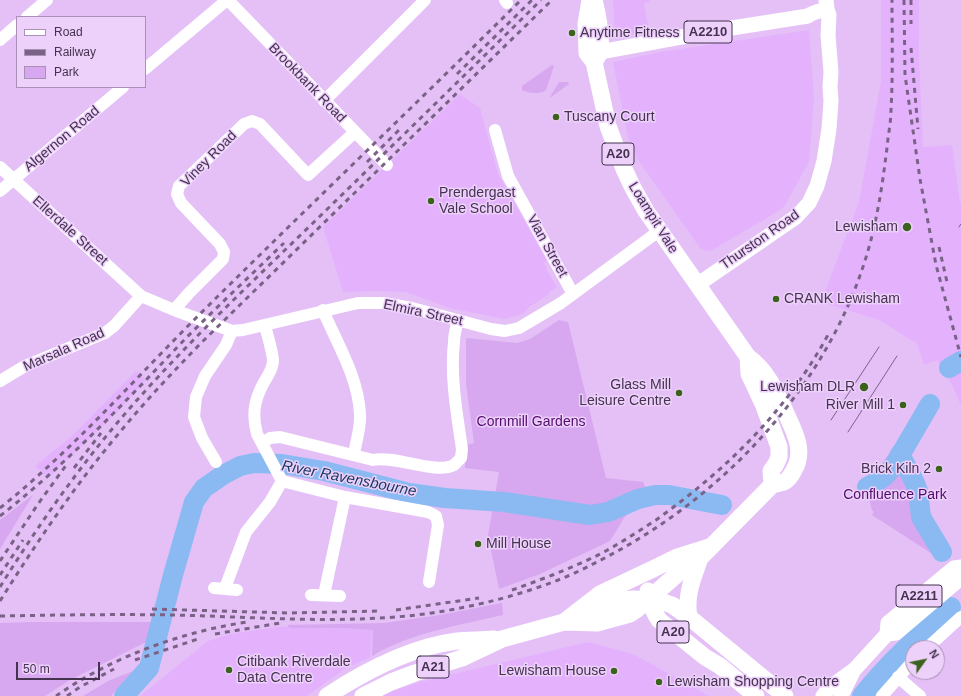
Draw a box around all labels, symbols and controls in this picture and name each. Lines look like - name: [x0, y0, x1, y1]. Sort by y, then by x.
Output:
- legend: [16, 16, 146, 88]
- road number: A2210: [684, 21, 732, 43]
- text: Road: [54, 25, 83, 39]
- place label: Anytime Fitness: [580, 25, 680, 41]
- marker: Anytime Fitness: [567, 28, 577, 38]
- street label: Brookbank Road: [265, 40, 349, 126]
- text: Railway: [54, 45, 96, 59]
- text: Park: [54, 65, 79, 79]
- street label: Algernon Road: [21, 103, 103, 175]
- place label: Tuscany Court: [564, 109, 655, 125]
- marker: Tuscany Court: [551, 112, 561, 122]
- street label: Viney Road: [178, 128, 240, 190]
- road number: A20: [602, 143, 634, 165]
- street label: Loampit Vale: [625, 179, 681, 257]
- place label: Prendergast Vale School: [439, 185, 515, 218]
- street label: Ellerdale Street: [29, 193, 111, 269]
- marker: Prendergast Vale School: [426, 196, 436, 206]
- street label: Thurston Road: [717, 207, 803, 273]
- street label: Vian Street: [523, 212, 571, 280]
- place label: Lewisham: [835, 219, 898, 235]
- marker: Lewisham: [901, 221, 913, 233]
- place label: CRANK Lewisham: [784, 291, 900, 307]
- marker: CRANK Lewisham: [771, 294, 781, 304]
- street label: Elmira Street: [382, 296, 464, 330]
- street label: Marsala Road: [21, 325, 107, 375]
- place label: Glass Mill Leisure Centre: [579, 377, 671, 410]
- place label: Lewisham DLR: [760, 379, 855, 395]
- marker: Lewisham DLR: [858, 381, 870, 393]
- marker: Glass Mill Leisure Centre: [674, 388, 684, 398]
- place label: River Mill 1: [826, 397, 895, 413]
- marker: River Mill 1: [898, 400, 908, 410]
- park label: Cornmill Gardens: [477, 414, 585, 430]
- water label: River Ravensbourne: [280, 457, 418, 501]
- place label: Brick Kiln 2: [861, 461, 931, 477]
- marker: Brick Kiln 2: [934, 464, 944, 474]
- park label: Confluence Park: [843, 487, 947, 503]
- place label: Mill House: [486, 536, 551, 552]
- marker: Mill House: [473, 539, 483, 549]
- road number: A2211: [896, 585, 942, 607]
- road number: A20: [657, 621, 689, 643]
- north arrow: [905, 640, 945, 680]
- text: N: [927, 647, 941, 661]
- scale bar: [18, 654, 102, 680]
- place label: Citibank Riverdale Data Centre: [237, 654, 351, 686]
- road number: A21: [417, 656, 449, 678]
- text: 50 m: [23, 662, 50, 676]
- place label: Lewisham House: [499, 663, 606, 679]
- marker: Citibank Riverdale Data Centre: [224, 665, 234, 675]
- marker: Lewisham House: [609, 666, 619, 676]
- place label: Lewisham Shopping Centre: [667, 674, 839, 690]
- marker: Lewisham Shopping Centre: [654, 677, 664, 687]

